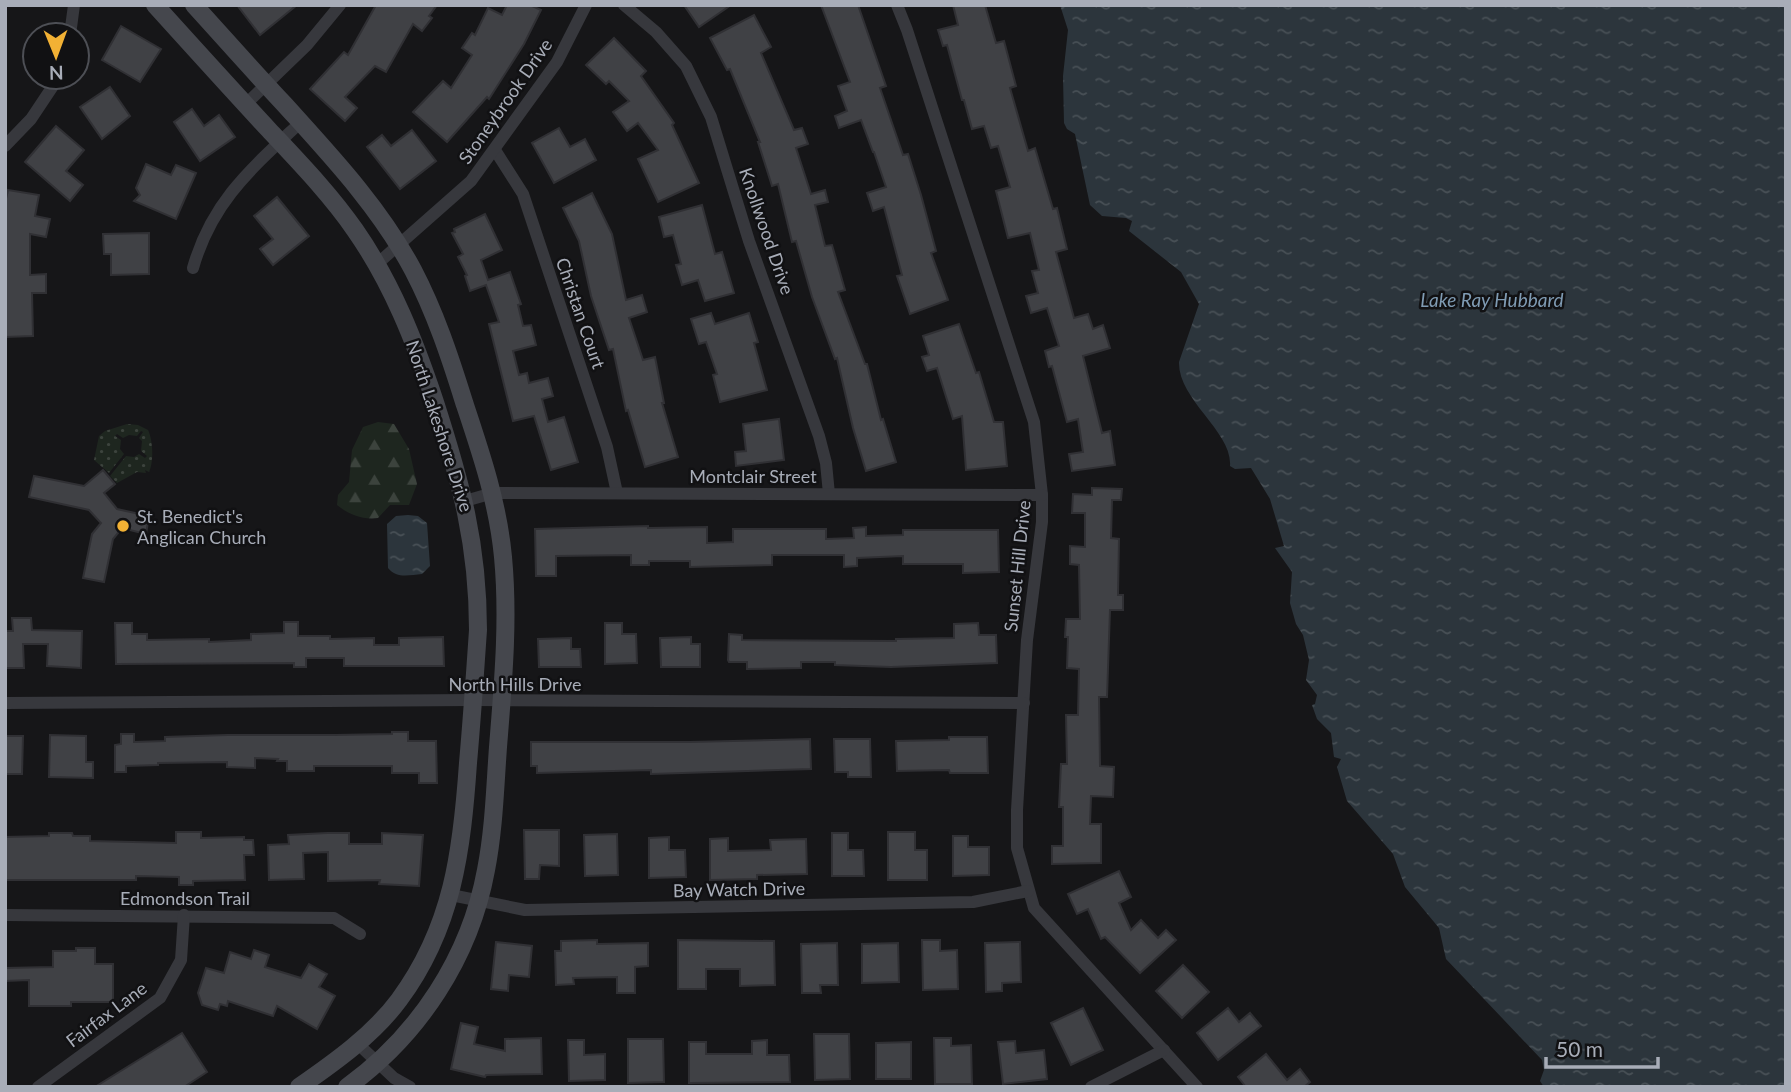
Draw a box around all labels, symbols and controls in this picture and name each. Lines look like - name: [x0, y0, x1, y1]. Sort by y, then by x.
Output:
- north arrow: [21, 21, 91, 91]
- street label: Stoneybrook Drive: [454, 34, 556, 168]
- text: N: [49, 62, 64, 85]
- street label: Knollwood Drive: [735, 165, 799, 297]
- street label: Christan Court: [552, 255, 610, 372]
- water label: Lake Ray Hubbard: [1420, 288, 1564, 311]
- street label: North Lakeshore Drive: [402, 338, 478, 514]
- street label: Montclair Street: [689, 465, 817, 487]
- street label: Sunset Hill Drive: [999, 499, 1035, 633]
- place label: St. Benedict's Anglican Church: [137, 505, 266, 548]
- marker: St. Benedict's Anglican Church: [115, 518, 131, 534]
- street label: North Hills Drive: [448, 673, 582, 695]
- street label: Bay Watch Drive: [673, 877, 805, 901]
- street label: Edmondson Trail: [120, 887, 250, 909]
- street label: Fairfax Lane: [61, 977, 151, 1051]
- scale bar: [1546, 1026, 1658, 1070]
- text: 50 m: [1556, 1036, 1603, 1061]

